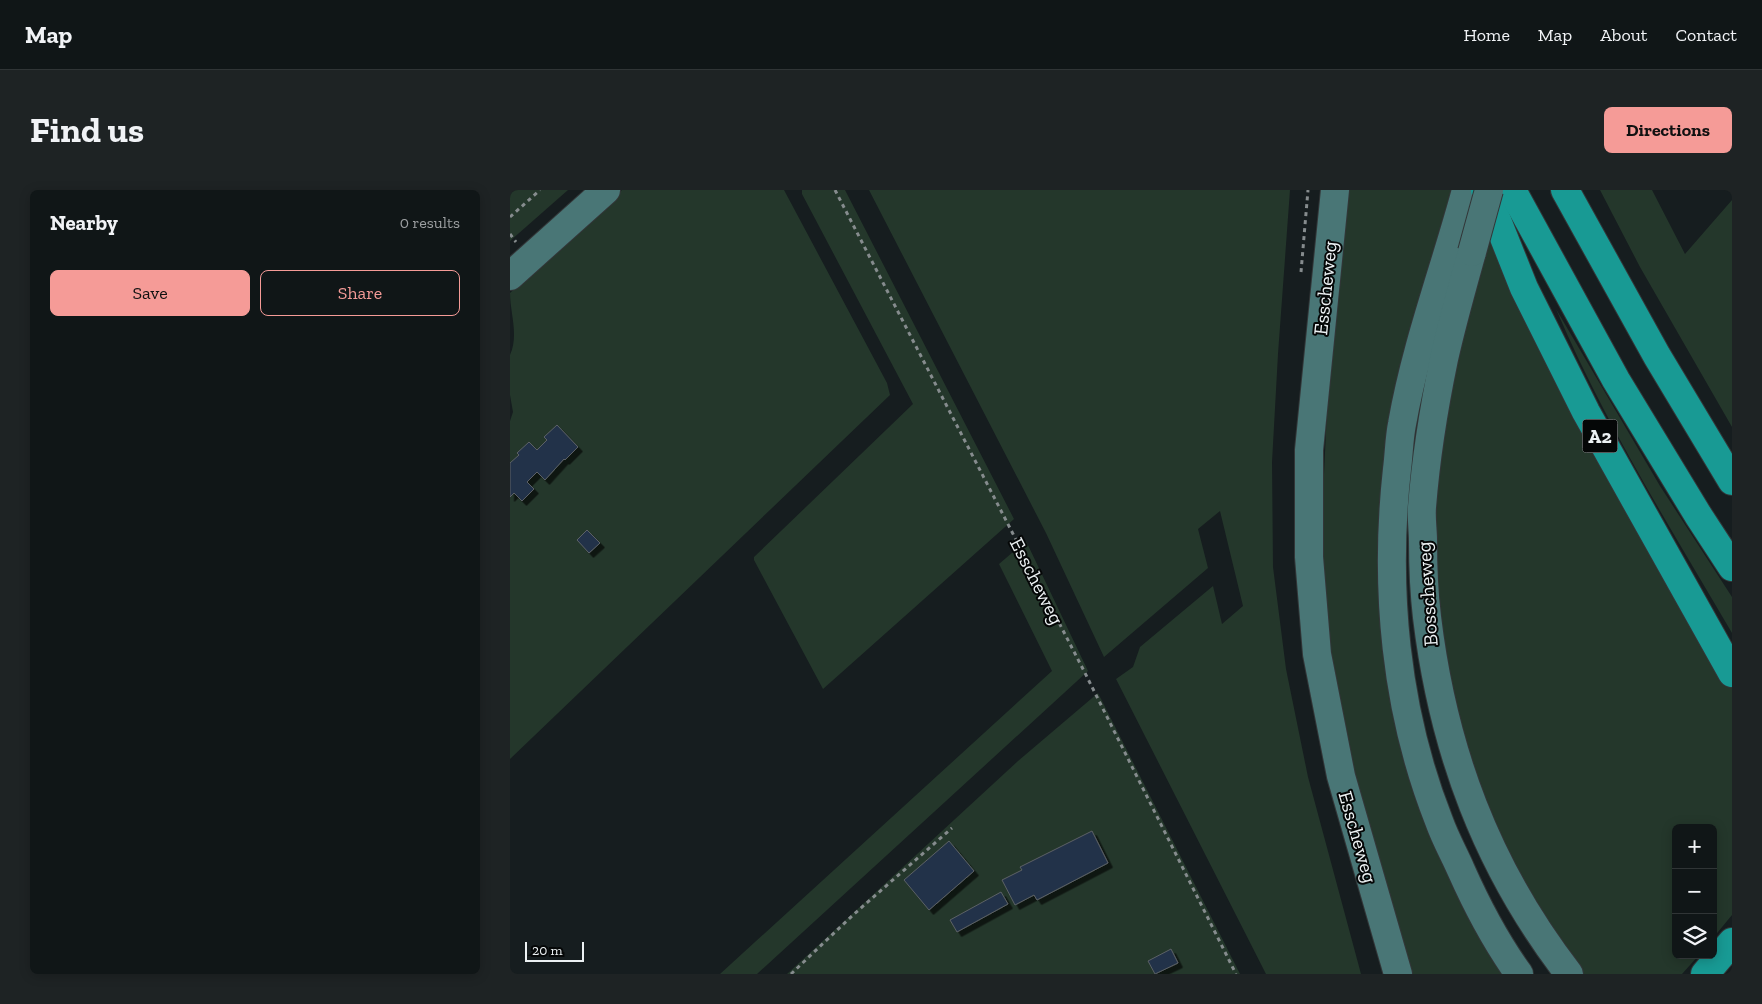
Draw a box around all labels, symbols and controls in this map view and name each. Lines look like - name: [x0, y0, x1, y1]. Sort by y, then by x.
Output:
- text: Map: [25, 20, 72, 49]
- text: Home: [1463, 24, 1510, 46]
- text: Map: [1538, 24, 1572, 46]
- text: About: [1600, 24, 1647, 46]
- text: Contact: [1675, 24, 1737, 46]
- button: Directions: [1604, 107, 1732, 153]
- text: Find us: [30, 109, 144, 151]
- text: Nearby: [50, 210, 118, 235]
- text: 0 results: [400, 213, 460, 232]
- street label: Esscheweg: [1308, 240, 1342, 336]
- button: Save: [50, 270, 250, 316]
- button: Share: [260, 270, 460, 316]
- road number: A2: [1582, 420, 1618, 452]
- street label: Esscheweg: [1005, 533, 1069, 629]
- street label: Bosscheweg: [1411, 541, 1443, 647]
- street label: Esscheweg: [1333, 788, 1383, 886]
- map controls: [1672, 824, 1717, 959]
- button: +: [1672, 824, 1717, 869]
- button: −: [1672, 869, 1717, 914]
- button: layers: [1672, 914, 1717, 959]
- scale bar: [525, 939, 584, 962]
- text: 20 m: [532, 942, 563, 959]

